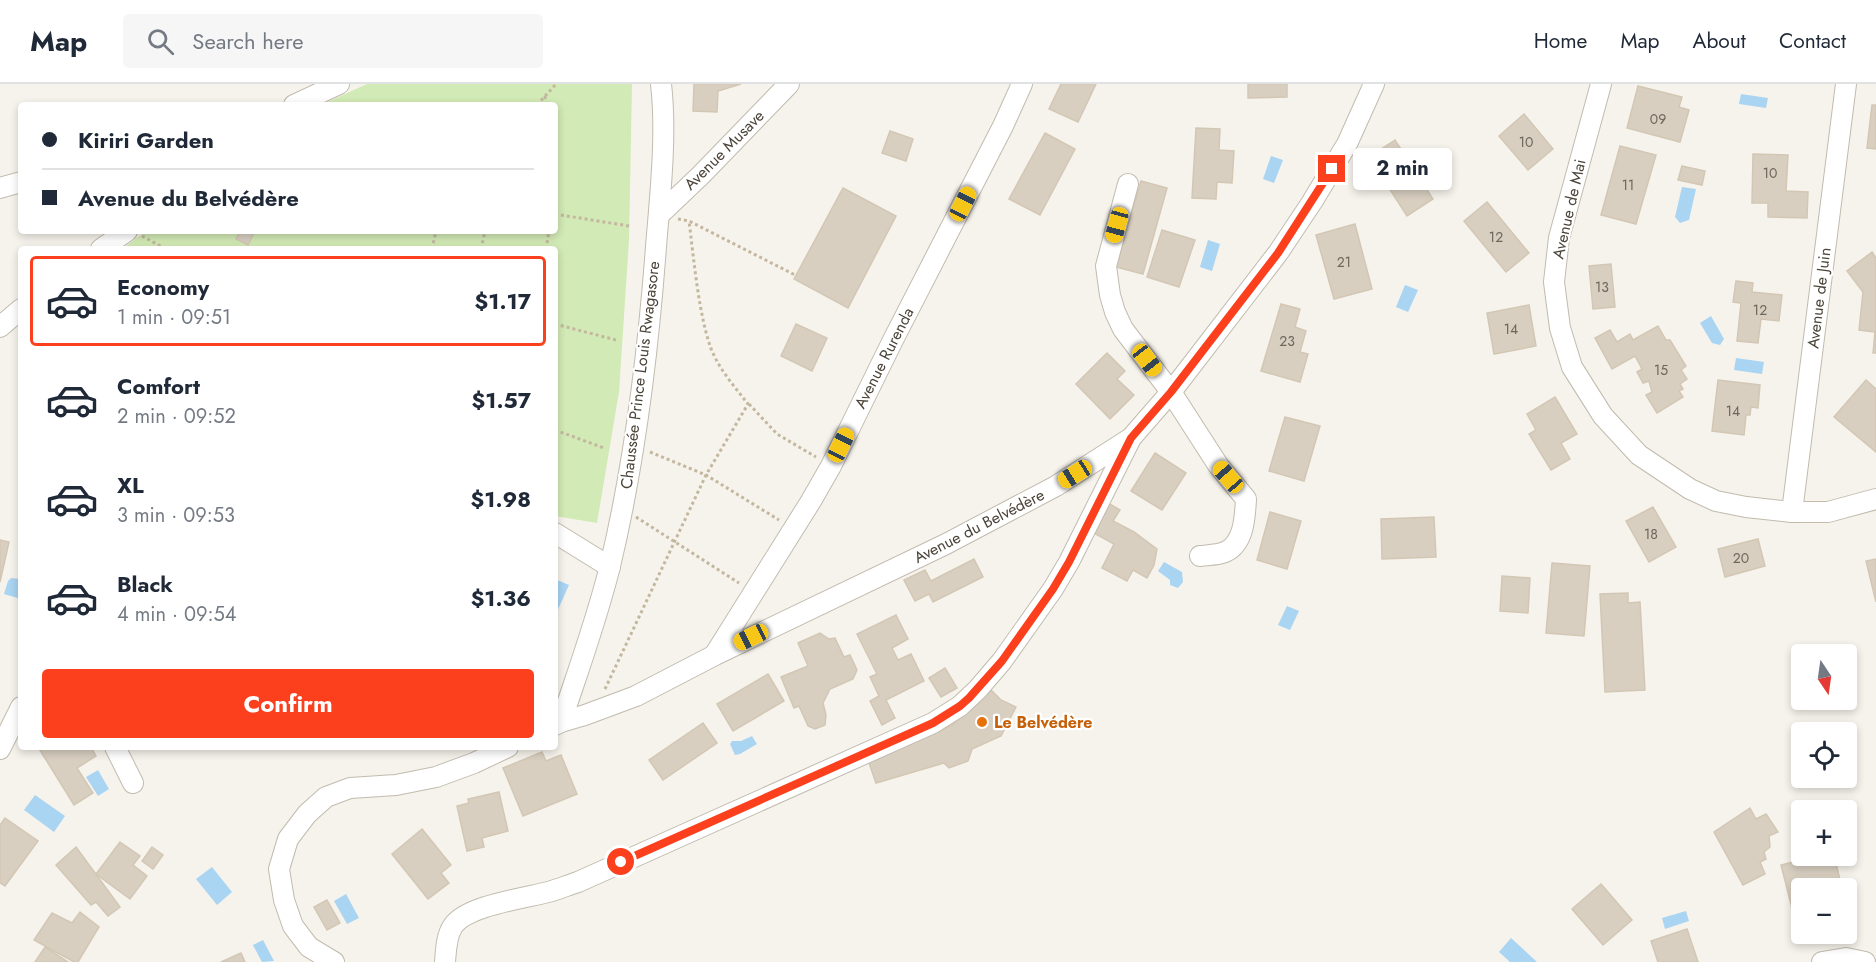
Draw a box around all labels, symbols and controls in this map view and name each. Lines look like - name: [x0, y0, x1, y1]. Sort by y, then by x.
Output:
- search box: [123, 14, 543, 68]
- text: Map: [30, 21, 87, 62]
- icon: search: [144, 25, 177, 58]
- text: Search here: [192, 25, 304, 57]
- text: Home: [1534, 26, 1587, 56]
- text: Map: [1620, 26, 1660, 56]
- text: About: [1693, 26, 1746, 56]
- text: Contact: [1779, 26, 1846, 56]
- street label: Avenue Musave: [679, 105, 769, 195]
- house number: 09: [1650, 109, 1666, 129]
- text: Kiriri Garden: [78, 124, 214, 156]
- house number: 10: [1519, 132, 1533, 152]
- callout: 2 min: [1353, 148, 1452, 190]
- text: 2 min: [1376, 154, 1429, 183]
- route end: [1318, 155, 1345, 182]
- street label: Avenue de Mai: [1546, 157, 1592, 261]
- house number: 10: [1763, 163, 1777, 183]
- house number: 11: [1622, 175, 1634, 195]
- text: Avenue du Belvédère: [78, 182, 299, 214]
- car: [947, 184, 979, 224]
- car: [1104, 205, 1130, 245]
- house number: 12: [1489, 227, 1503, 247]
- street label: Avenue de Juin: [1801, 246, 1837, 350]
- house number: 21: [1337, 252, 1351, 272]
- street label: Chaussée Prince Louis Rwagasore: [615, 260, 665, 490]
- text: Economy: [117, 271, 209, 303]
- icon: car: [45, 274, 99, 328]
- house number: 13: [1595, 277, 1609, 297]
- text: $1.17: [475, 285, 531, 317]
- house number: 12: [1753, 300, 1767, 320]
- text: 1 min · 09:51: [117, 303, 231, 332]
- street label: Avenue Rurenda: [849, 303, 919, 413]
- house number: 14: [1504, 319, 1518, 339]
- house number: 23: [1279, 331, 1295, 351]
- car: [1129, 340, 1165, 380]
- house number: 15: [1654, 360, 1668, 380]
- text: Comfort: [117, 370, 200, 402]
- icon: car: [45, 373, 99, 427]
- text: $1.57: [472, 384, 531, 416]
- house number: 14: [1726, 401, 1740, 421]
- text: 2 min · 09:52: [117, 402, 236, 431]
- car: [825, 425, 857, 465]
- car: [1055, 457, 1095, 491]
- car: [1209, 458, 1247, 496]
- text: XL: [117, 469, 144, 501]
- icon: car: [45, 472, 99, 526]
- text: $1.98: [471, 483, 531, 515]
- street label: Avenue du Belvédère: [910, 483, 1048, 569]
- text: 3 min · 09:53: [117, 501, 235, 530]
- house number: 18: [1644, 524, 1658, 544]
- house number: 20: [1733, 548, 1749, 568]
- text: Black: [117, 568, 173, 600]
- icon: car: [45, 571, 99, 625]
- text: $1.36: [471, 582, 531, 614]
- text: 4 min · 09:54: [117, 600, 236, 629]
- car: [731, 621, 771, 653]
- north arrow: [1791, 644, 1857, 710]
- map controls: [1791, 644, 1857, 944]
- button: Confirm: [42, 669, 534, 738]
- place label: Le Belvédère: [994, 711, 1092, 734]
- marker: Le Belvédère: [975, 715, 989, 729]
- button: locate: [1791, 722, 1857, 788]
- button: +: [1791, 800, 1857, 866]
- route start: [607, 848, 634, 875]
- button: −: [1791, 878, 1857, 944]

